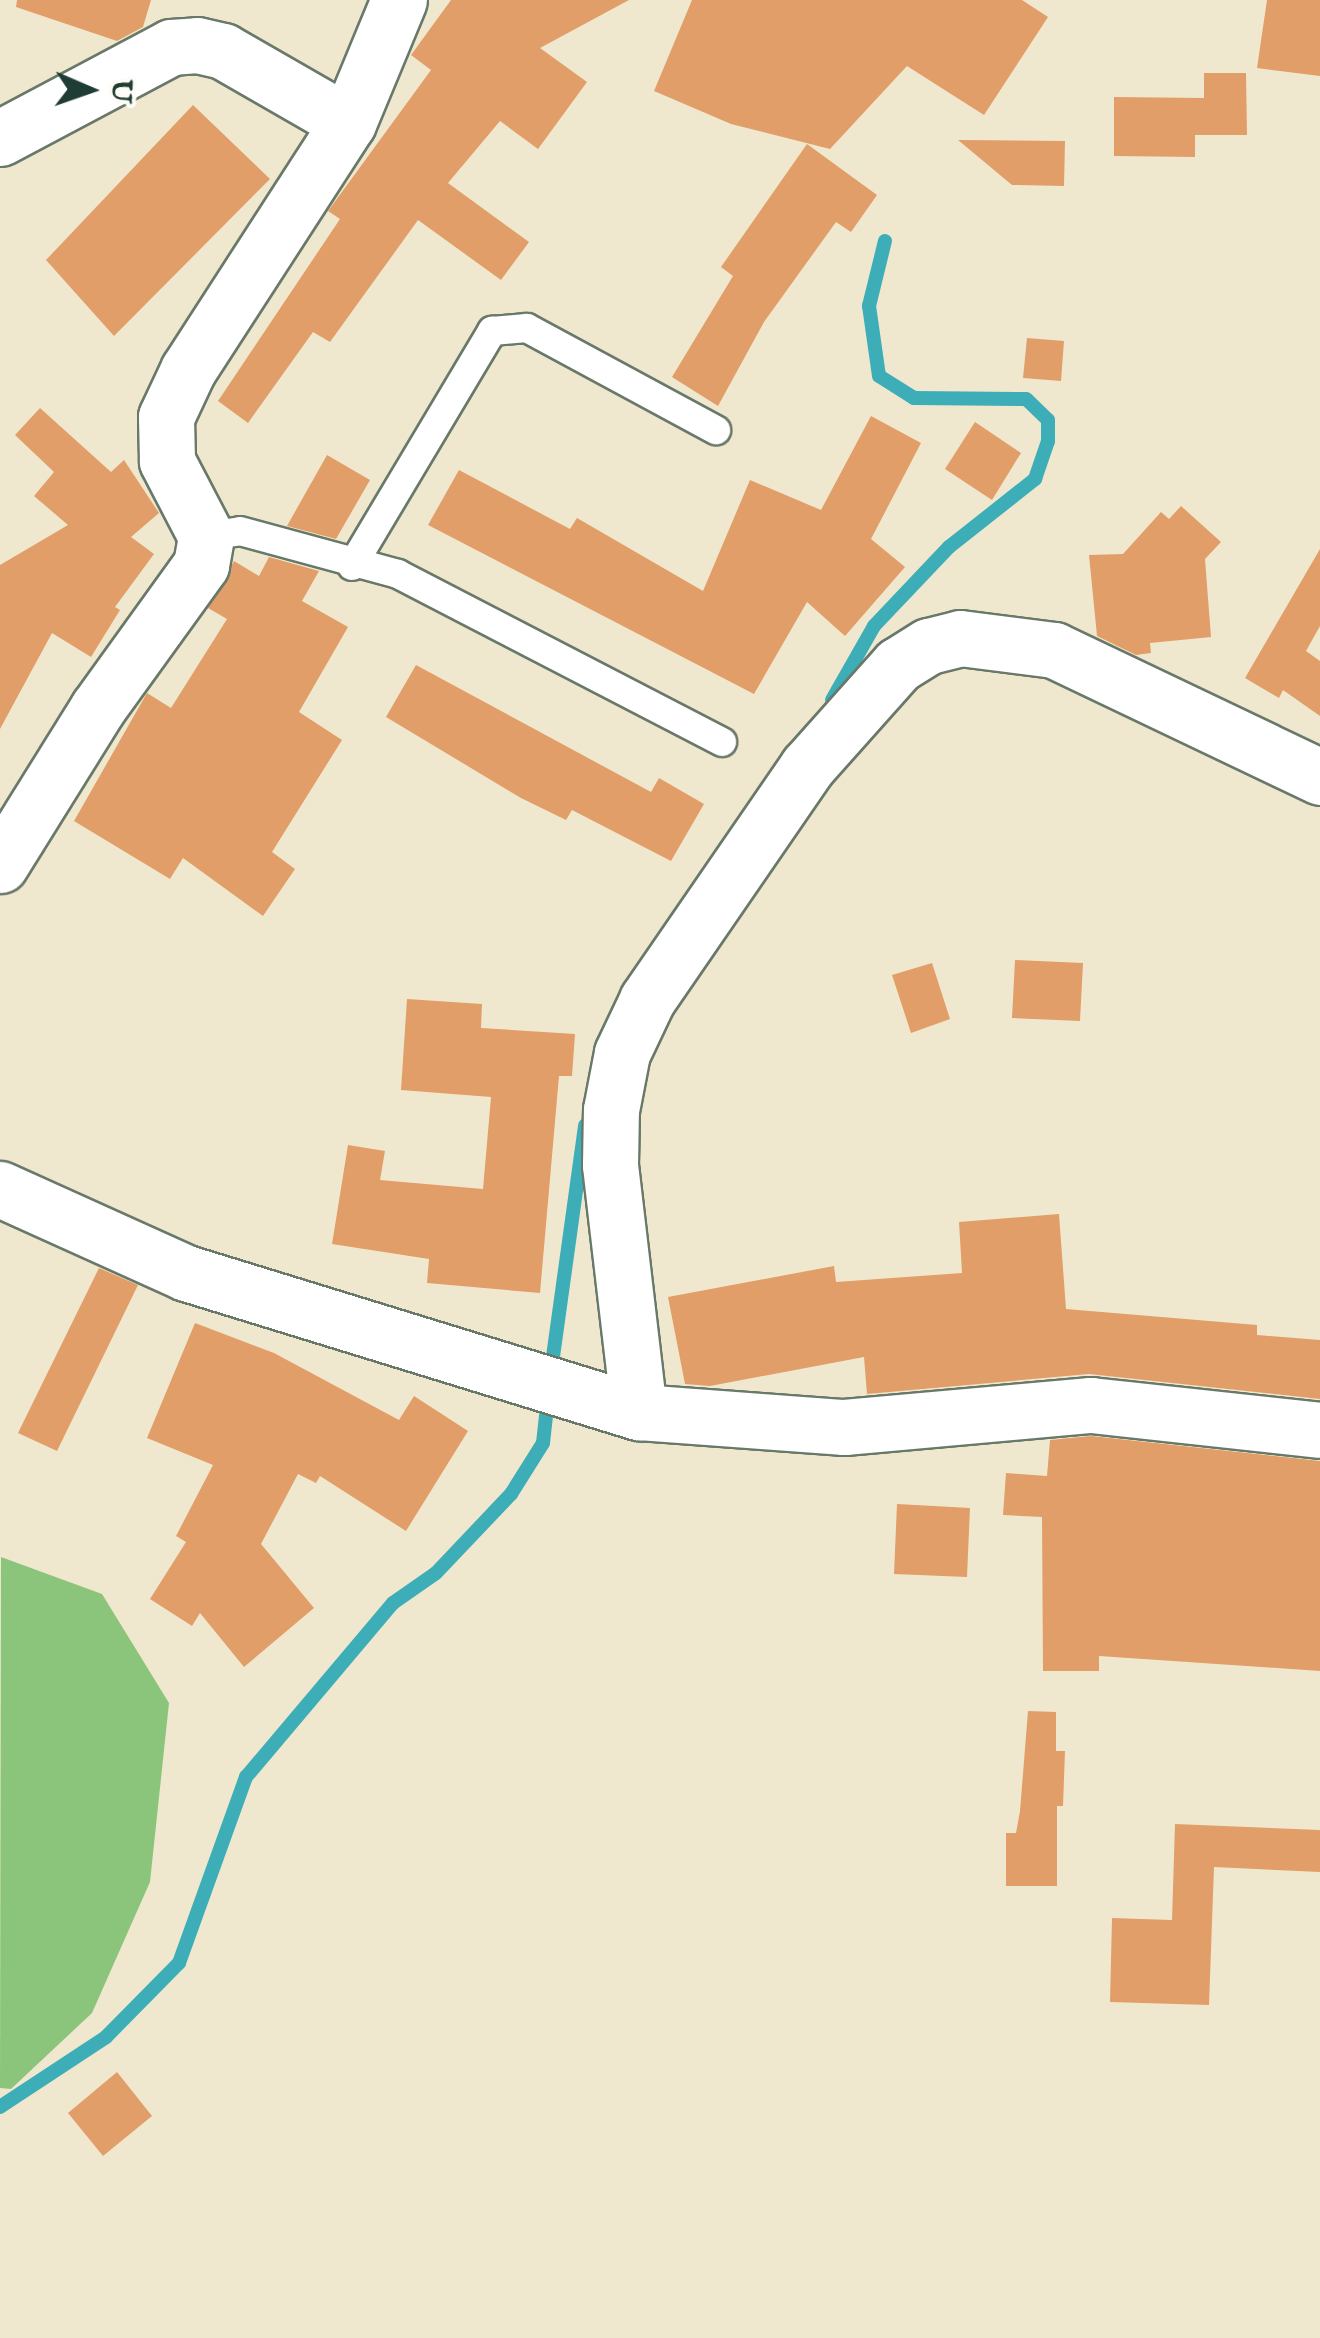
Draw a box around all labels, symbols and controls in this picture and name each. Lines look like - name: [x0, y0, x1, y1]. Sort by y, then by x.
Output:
- north arrow: [40, 40, 140, 140]
- text: U: [103, 79, 138, 104]

